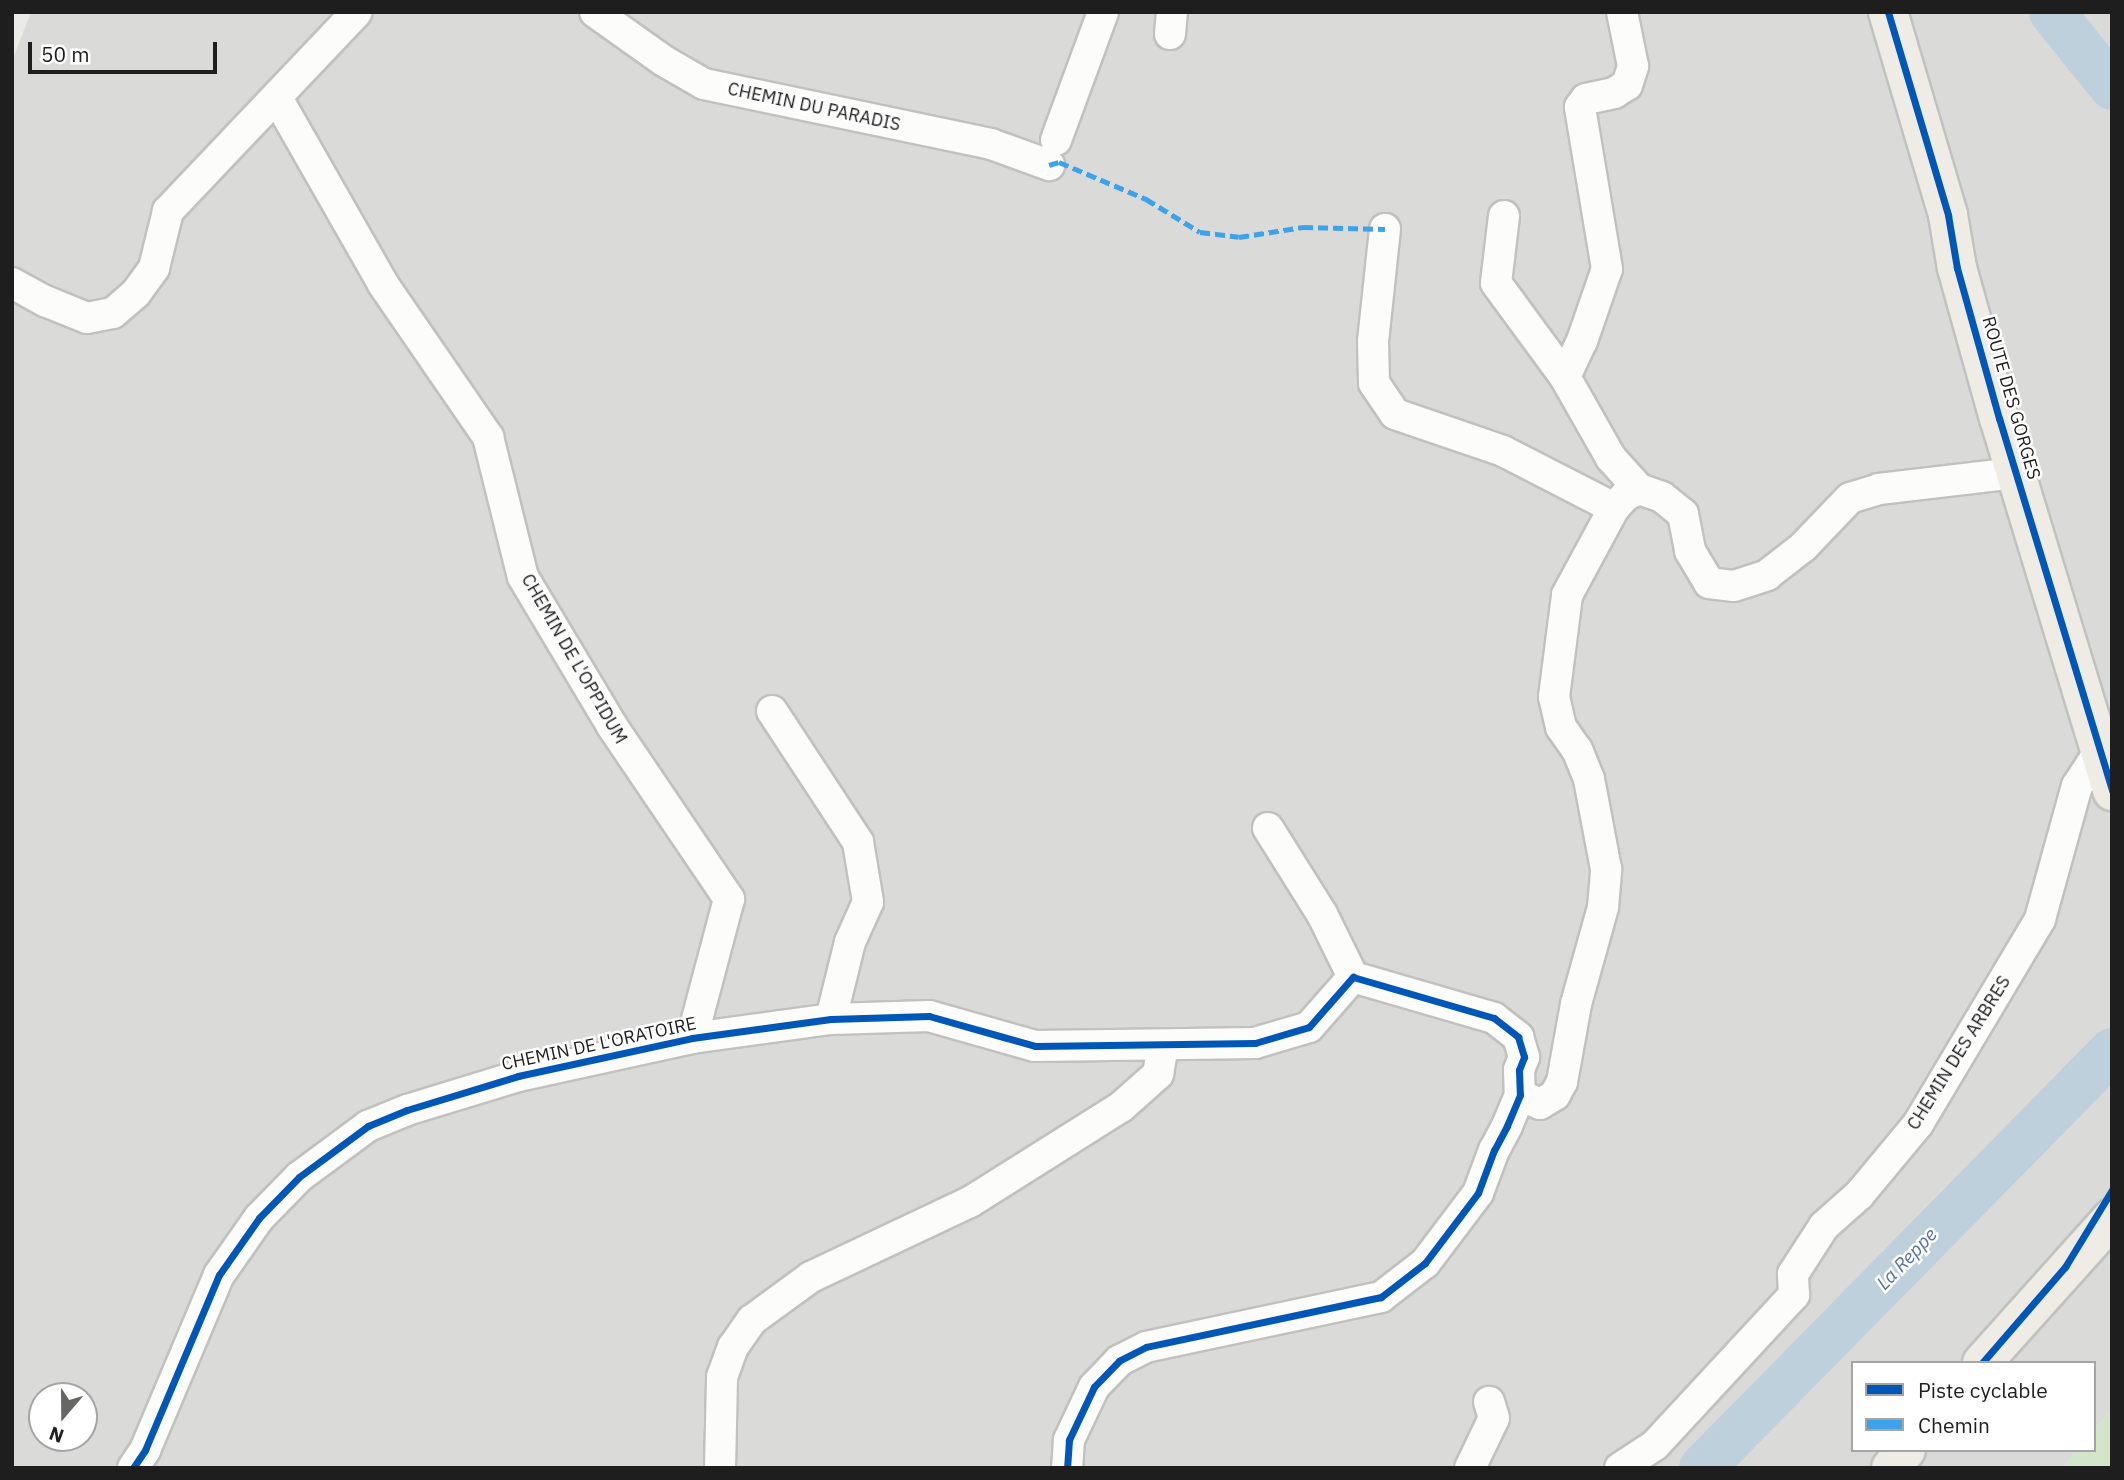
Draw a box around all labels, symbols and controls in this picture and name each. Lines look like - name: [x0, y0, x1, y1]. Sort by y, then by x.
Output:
- scale bar: [32, 28, 220, 72]
- text: 50 m: [41, 40, 90, 68]
- street label: CHEMIN DU PARADIS: [726, 78, 902, 136]
- street label: ROUTE DES GORGES: [1977, 314, 2045, 482]
- street label: CHEMIN DE L'OPPIDUM: [516, 570, 632, 748]
- street label: CHEMIN DES ARBRES: [1903, 972, 2015, 1134]
- street label: CHEMIN DE L'ORATOIRE: [500, 1013, 698, 1075]
- water label: La Reppe: [1872, 1223, 1942, 1295]
- legend: [1851, 1361, 2096, 1452]
- text: Piste cyclable: [1918, 1376, 2048, 1404]
- north arrow: [28, 1382, 98, 1452]
- text: Chemin: [1918, 1411, 1990, 1439]
- text: N: [46, 1421, 67, 1448]

